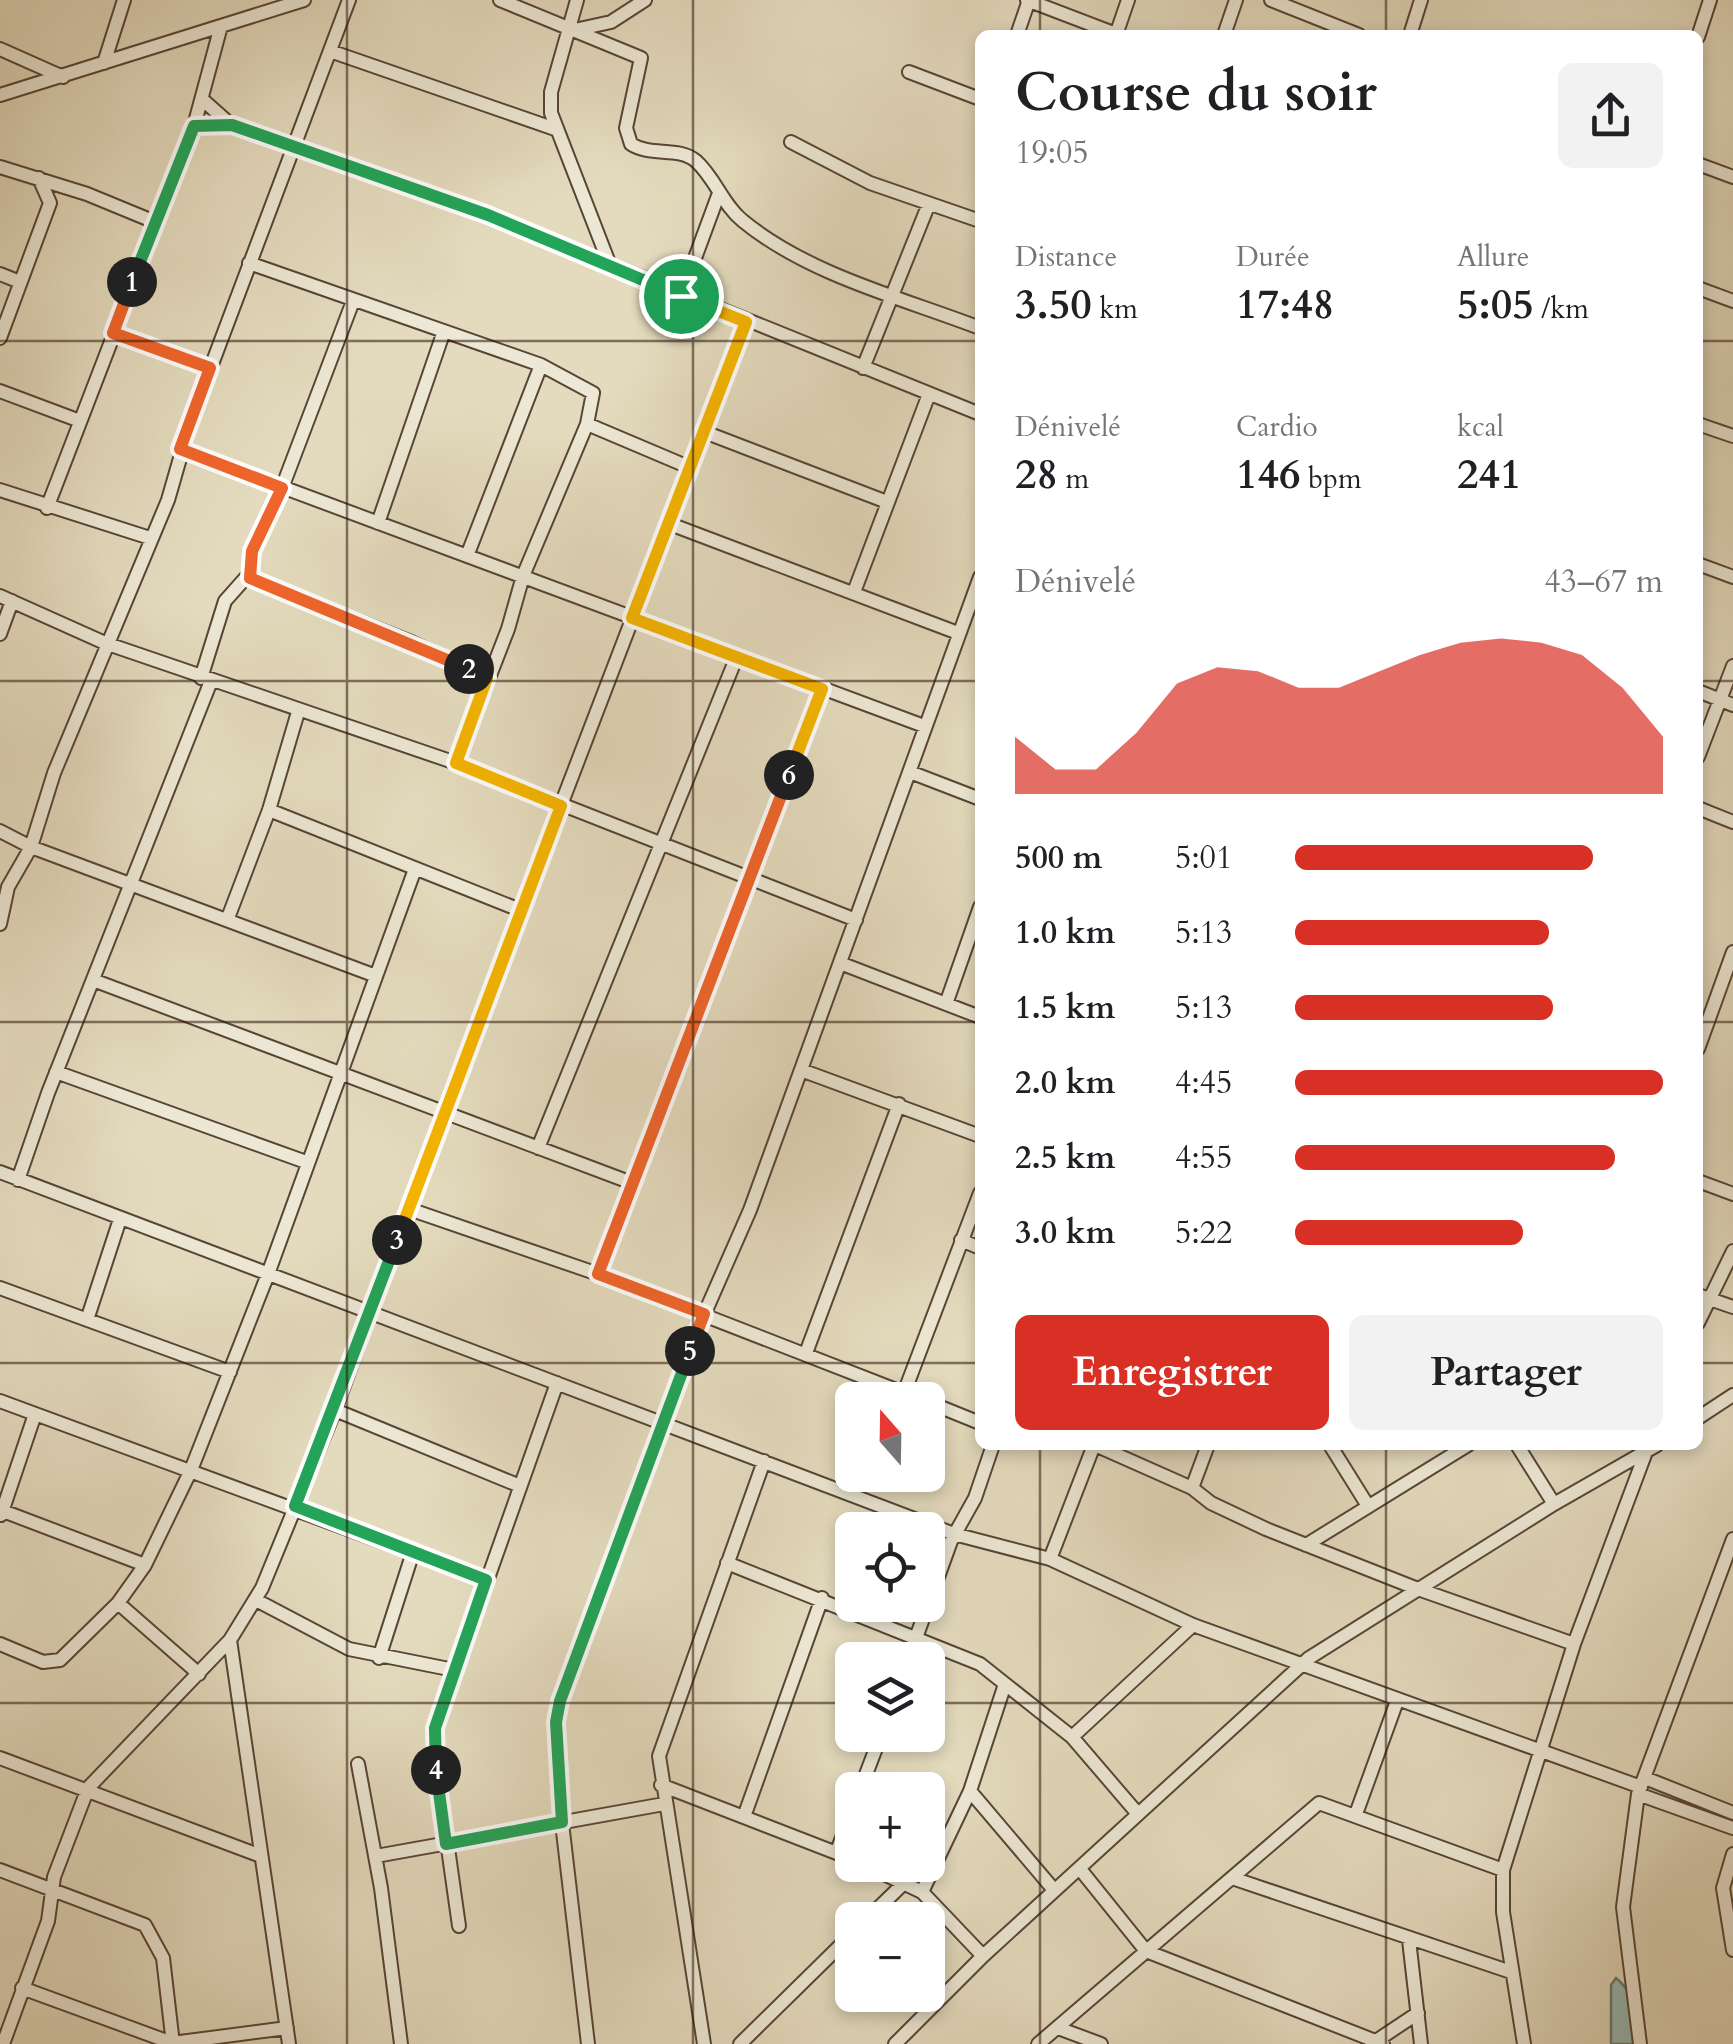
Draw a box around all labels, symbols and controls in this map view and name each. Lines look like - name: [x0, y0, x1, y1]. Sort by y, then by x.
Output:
- text: Course du soir: [1015, 56, 1377, 130]
- button: share: [1558, 63, 1663, 168]
- text: 19:05: [1015, 131, 1089, 175]
- text: Distance: [1015, 238, 1117, 276]
- text: Durée: [1236, 238, 1310, 276]
- text: Allure: [1457, 238, 1529, 276]
- pin: [639, 254, 724, 339]
- pin: 1: [107, 257, 157, 307]
- text: 1: [125, 263, 139, 301]
- icon: arrive: [654, 269, 709, 324]
- text: 3.50: [1015, 276, 1092, 333]
- text: 17:48: [1236, 276, 1334, 333]
- text: 5:05: [1457, 276, 1534, 333]
- text: km: [1092, 290, 1138, 328]
- text: /km: [1534, 290, 1589, 328]
- text: Dénivelé: [1015, 408, 1121, 446]
- text: Cardio: [1236, 408, 1318, 446]
- text: kcal: [1457, 408, 1504, 446]
- text: 28: [1015, 446, 1058, 503]
- text: 146: [1236, 446, 1301, 503]
- text: 241: [1457, 446, 1522, 503]
- text: m: [1058, 460, 1089, 498]
- text: bpm: [1301, 460, 1362, 498]
- text: Dénivelé: [1015, 560, 1136, 604]
- text: 43–67 m: [1544, 560, 1663, 604]
- pin: 2: [444, 644, 494, 694]
- text: 2: [462, 650, 476, 688]
- pin: 6: [764, 750, 814, 800]
- text: 6: [782, 756, 796, 794]
- text: 500 m: [1015, 836, 1102, 880]
- text: 5:01: [1175, 836, 1232, 880]
- text: 1.0 km: [1015, 911, 1115, 955]
- text: 5:13: [1175, 911, 1232, 955]
- text: 1.5 km: [1015, 986, 1115, 1030]
- text: 5:13: [1175, 986, 1232, 1030]
- text: 2.0 km: [1015, 1061, 1115, 1105]
- text: 4:45: [1175, 1061, 1232, 1105]
- text: 2.5 km: [1015, 1136, 1115, 1180]
- text: 4:55: [1175, 1136, 1232, 1180]
- text: 3.0 km: [1015, 1211, 1115, 1255]
- text: 5:22: [1175, 1211, 1232, 1255]
- pin: 3: [372, 1215, 422, 1265]
- text: 3: [390, 1221, 404, 1259]
- button: Enregistrer: [1015, 1315, 1329, 1430]
- button: Partager: [1349, 1315, 1663, 1430]
- pin: 5: [665, 1326, 715, 1376]
- text: 5: [683, 1332, 697, 1370]
- north arrow: [835, 1382, 945, 1492]
- map controls: [835, 1382, 945, 2012]
- button: locate: [835, 1512, 945, 1622]
- button: layers: [835, 1642, 945, 1752]
- pin: 4: [411, 1745, 461, 1795]
- text: 4: [429, 1751, 443, 1789]
- button: +: [835, 1772, 945, 1882]
- button: −: [835, 1902, 945, 2012]

